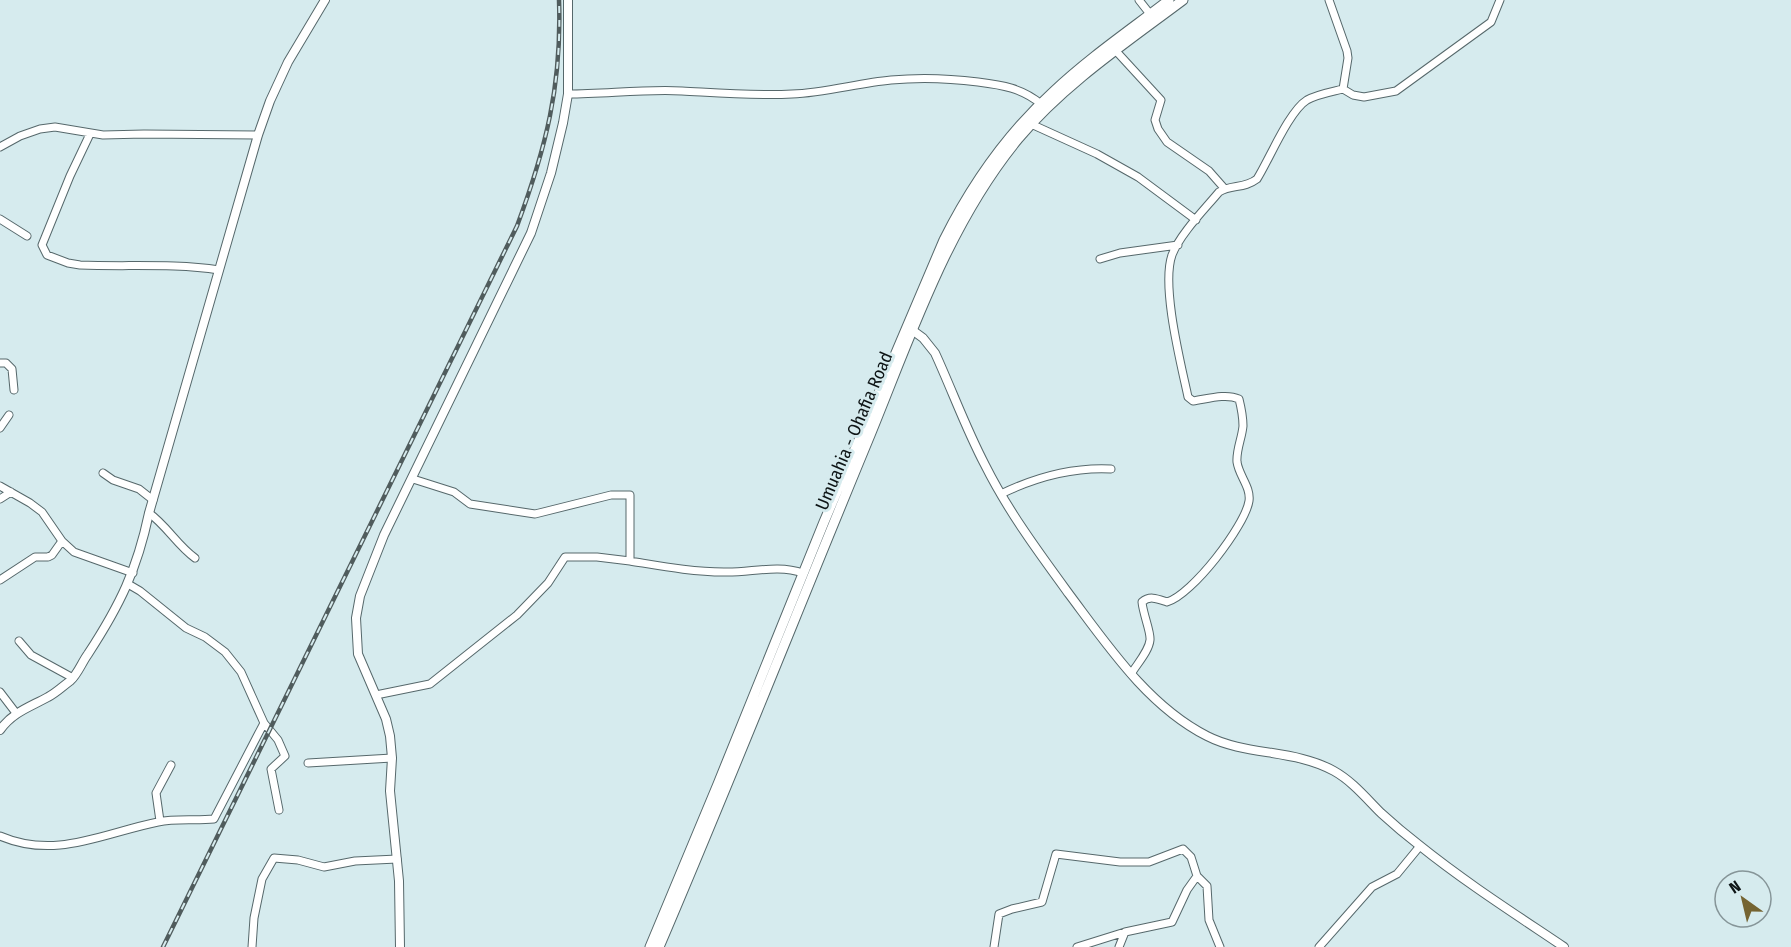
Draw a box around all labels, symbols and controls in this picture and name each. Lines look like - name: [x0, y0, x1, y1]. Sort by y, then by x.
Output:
- street label: Umuahia - Ohafia Road: [811, 348, 897, 514]
- north arrow: [1713, 869, 1773, 929]
- text: N: [1726, 876, 1744, 898]

